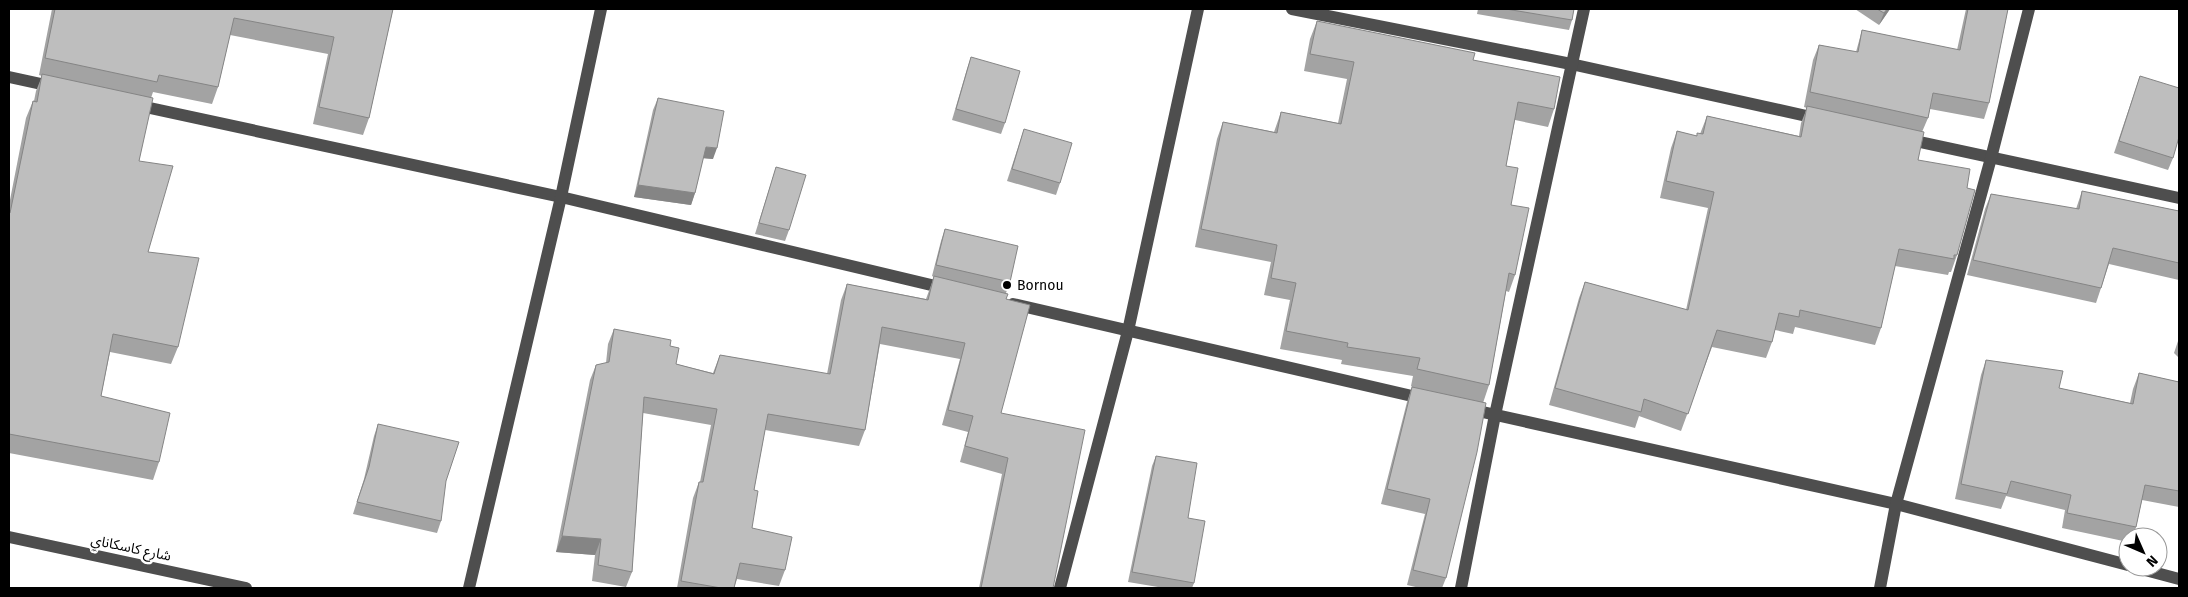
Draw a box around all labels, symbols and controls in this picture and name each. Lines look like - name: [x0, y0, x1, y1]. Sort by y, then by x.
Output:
- place label: Bornou: [1017, 277, 1064, 294]
- marker: Bornou: [1001, 279, 1013, 291]
- north arrow: [2118, 527, 2168, 577]
- street label: شارع كاسكاناي: [89, 531, 173, 567]
- text: N: [2143, 552, 2161, 570]

